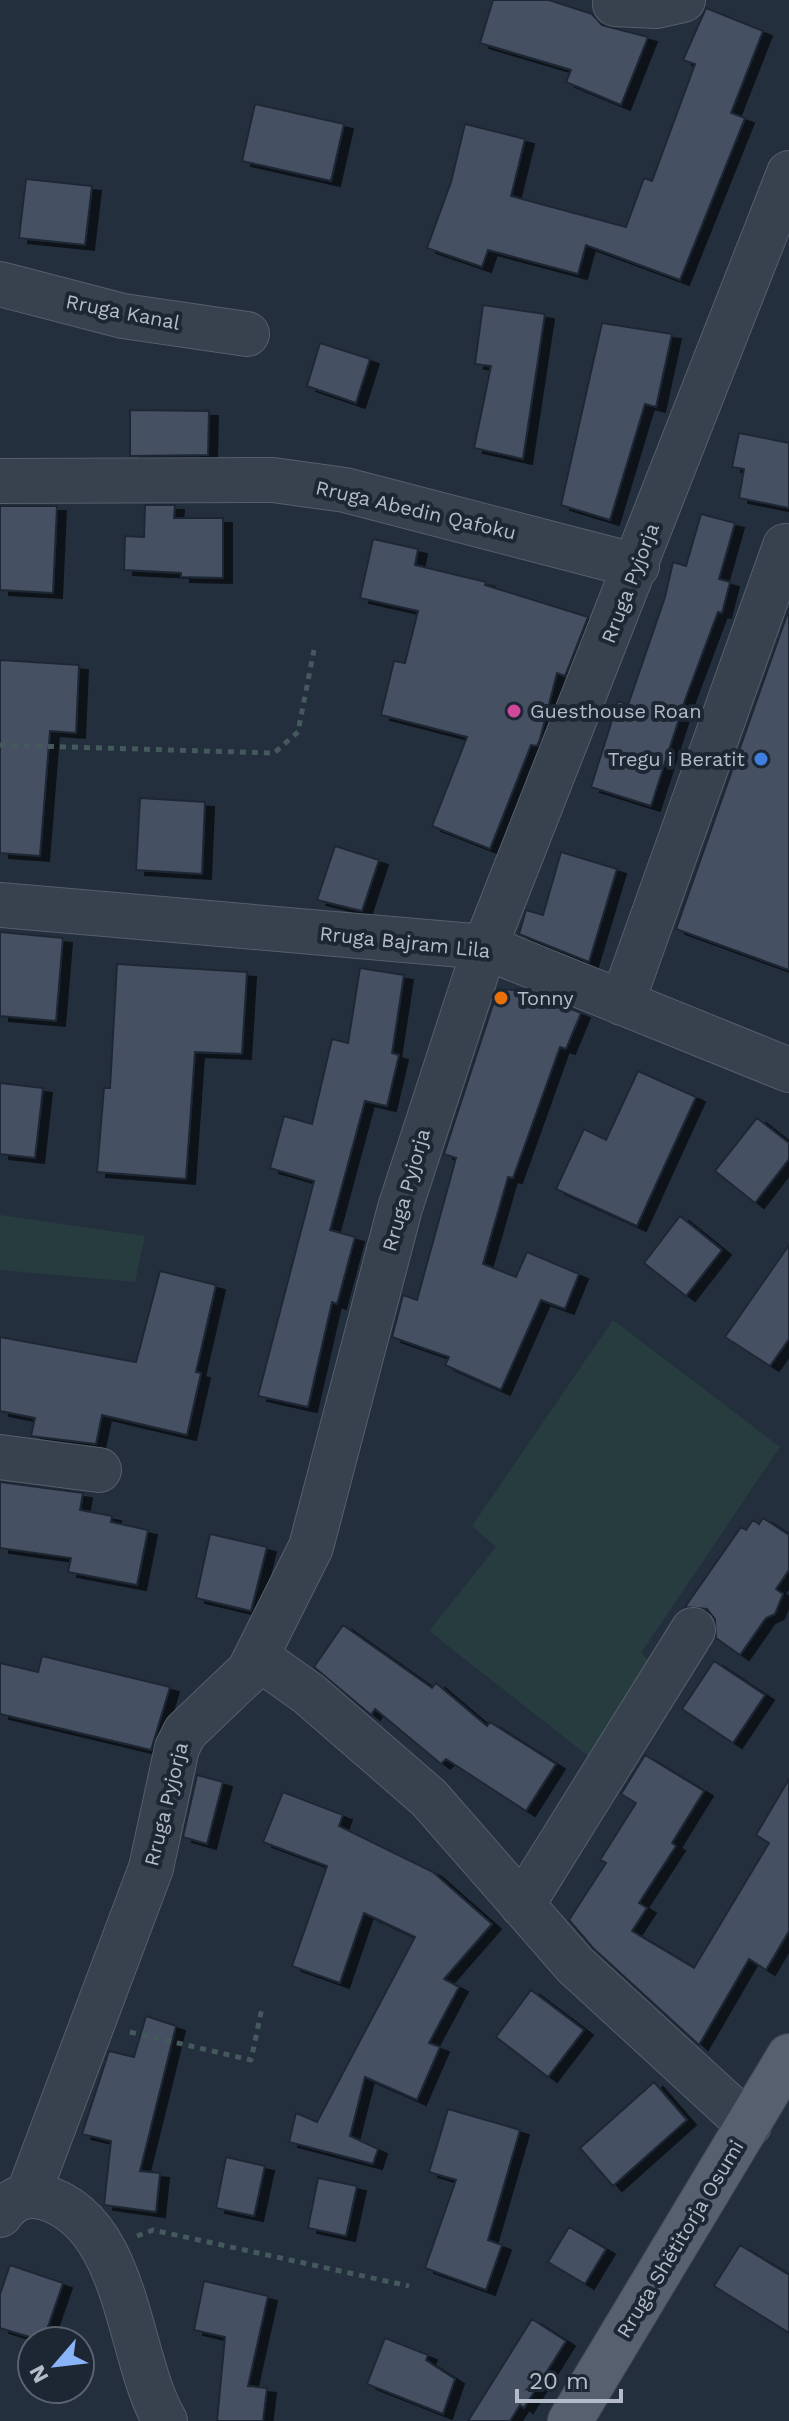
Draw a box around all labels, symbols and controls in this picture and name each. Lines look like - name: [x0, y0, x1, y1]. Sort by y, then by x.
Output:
- street label: Rruga Kanal: [64, 289, 182, 335]
- street label: Rruga Abedin Qafoku: [313, 475, 519, 545]
- street label: Rruga Pyjorja: [596, 520, 664, 646]
- place label: Guesthouse Roan: [530, 699, 702, 723]
- marker: Guesthouse Roan: [505, 702, 523, 720]
- place label: Tregu i Beratit: [608, 747, 746, 771]
- marker: Tregu i Beratit: [752, 750, 770, 768]
- street label: Rruga Bajram Lila: [318, 921, 492, 963]
- place label: Tonny: [517, 986, 574, 1010]
- marker: Tonny: [492, 989, 510, 1007]
- street label: Rruga Pyjorja: [377, 1126, 435, 1254]
- street label: Rruga Pyjorja: [139, 1740, 193, 1868]
- street label: Rruga Shëtitorja Osumi: [612, 2136, 748, 2342]
- north arrow: [16, 2325, 96, 2405]
- scale bar: [517, 2353, 621, 2403]
- text: N: [24, 2361, 54, 2387]
- text: 20 m: [529, 2367, 589, 2395]

